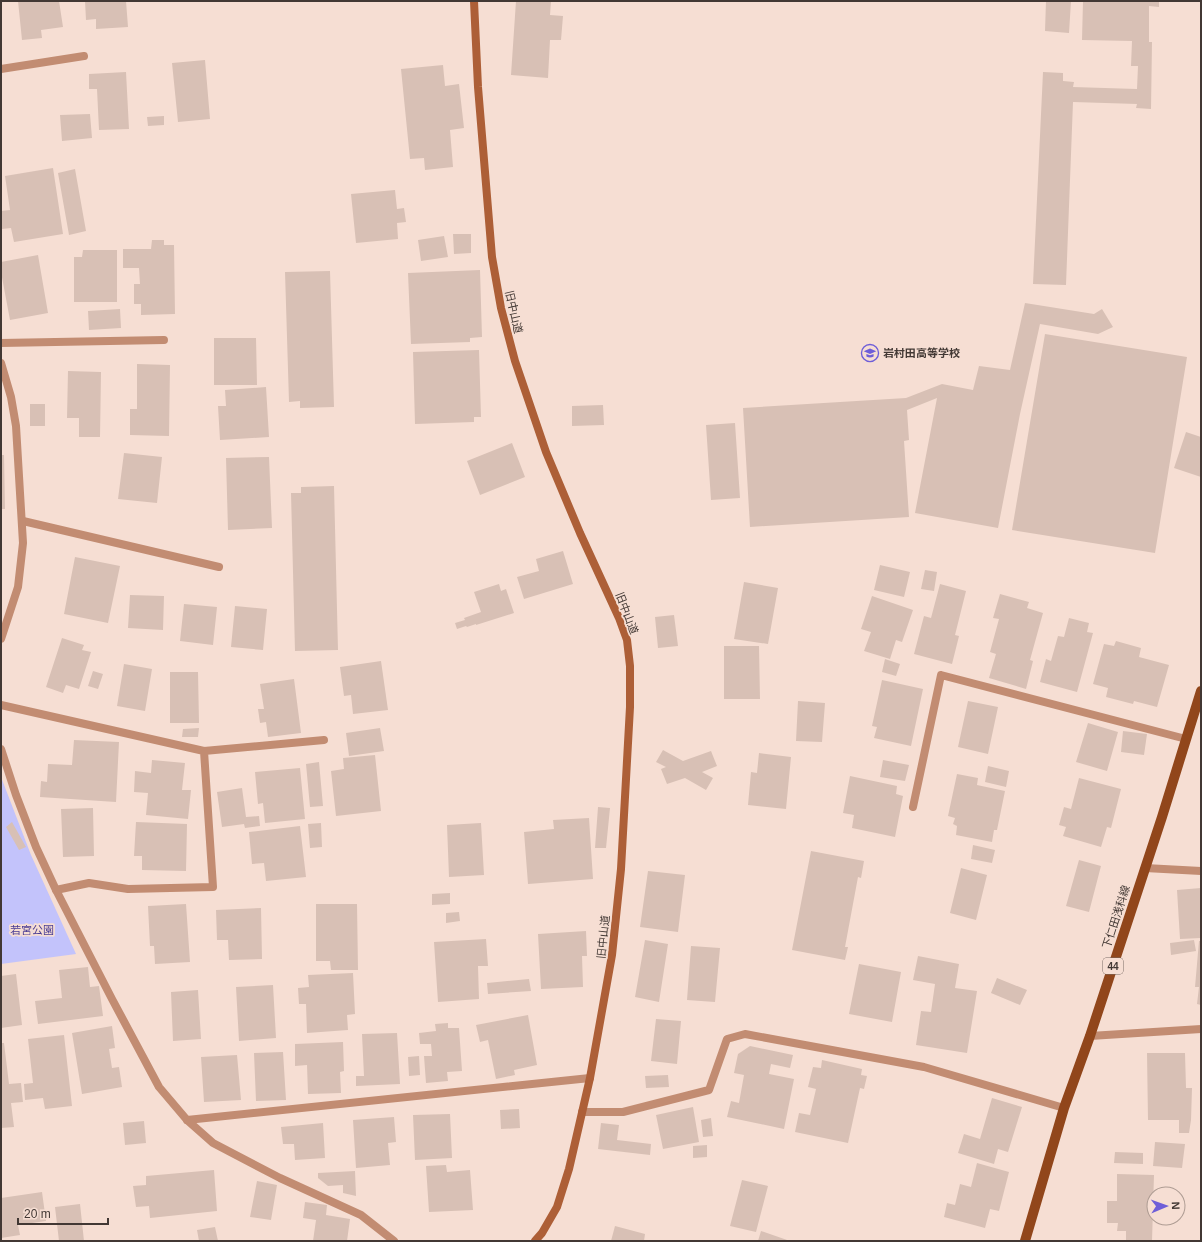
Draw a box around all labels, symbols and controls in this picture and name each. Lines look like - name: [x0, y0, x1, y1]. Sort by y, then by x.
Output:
- street label: 旧中山道: [503, 289, 525, 335]
- school or university icon: 岩村田高等学校: [860, 343, 880, 363]
- place label: 岩村田高等学校: [883, 347, 960, 359]
- street label: 旧中山道: [614, 590, 640, 636]
- street label: 下仁田浅科線: [1100, 884, 1132, 950]
- street label: 旧中山道: [595, 914, 611, 960]
- park label: 若宮公園: [10, 924, 54, 936]
- road number: 44: [1103, 958, 1123, 974]
- north arrow: [1146, 1186, 1186, 1226]
- scale bar: [18, 1200, 108, 1226]
- text: N: [1170, 1201, 1182, 1210]
- text: 20 m: [24, 1207, 51, 1221]

